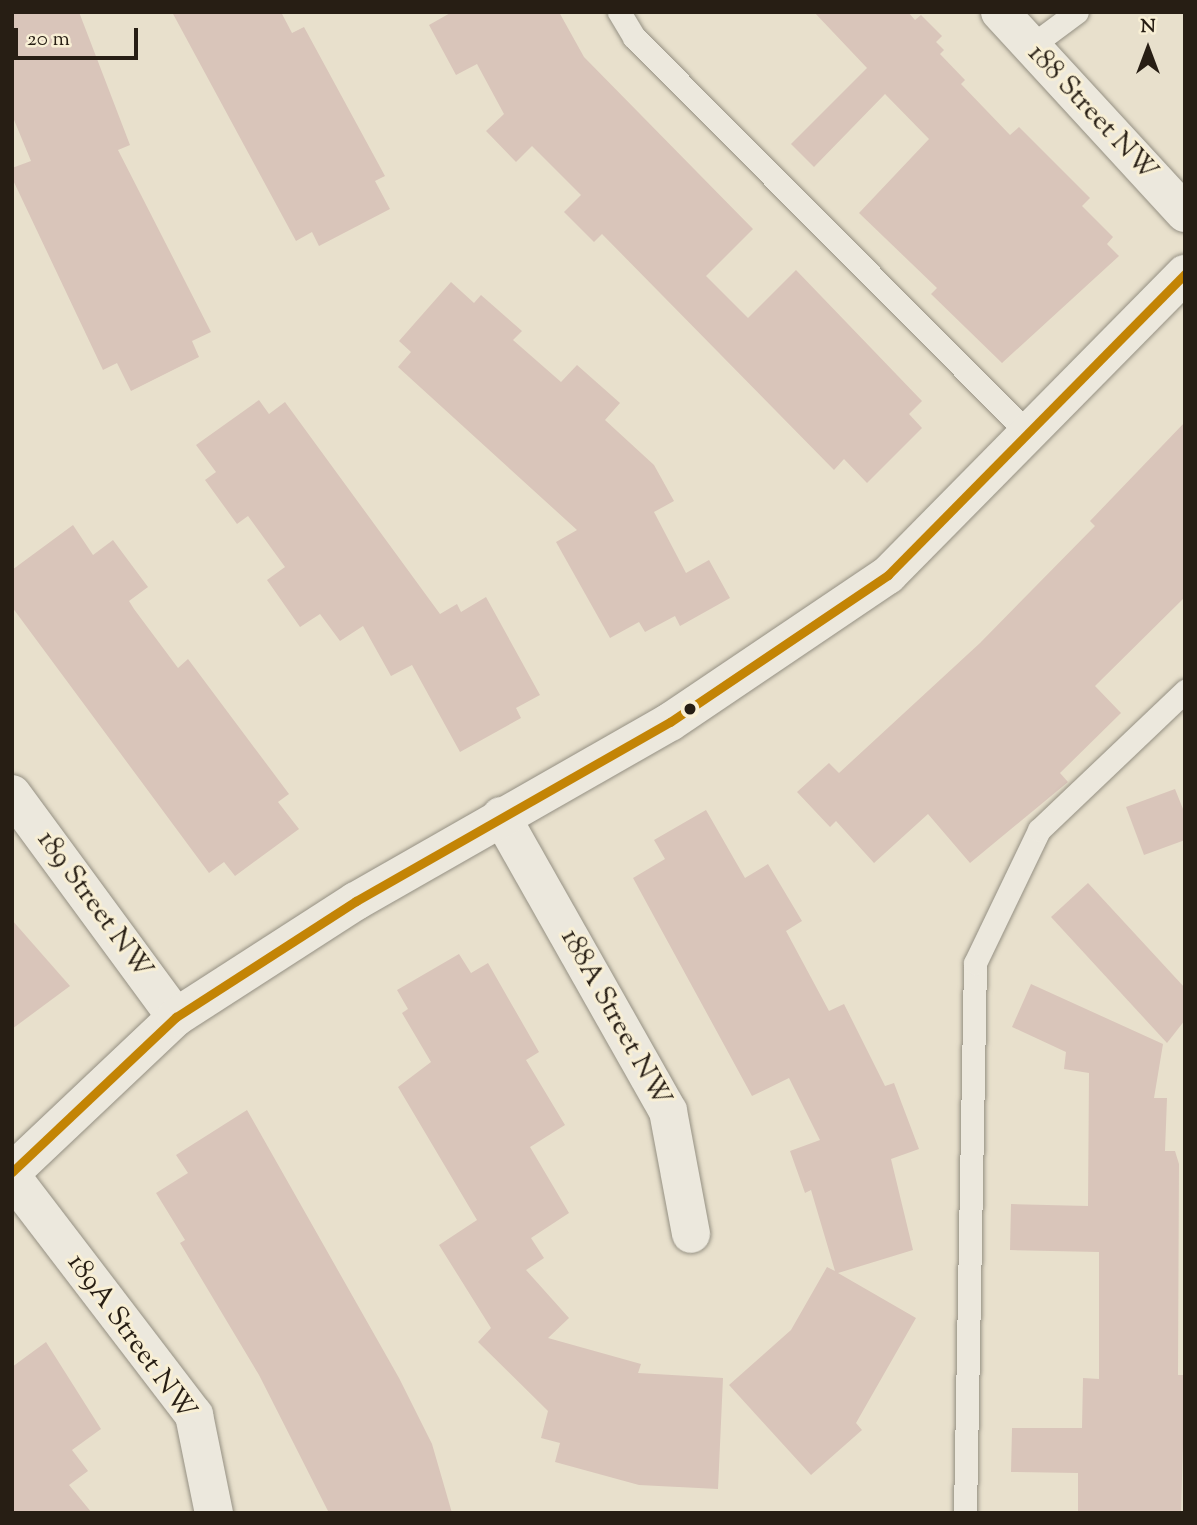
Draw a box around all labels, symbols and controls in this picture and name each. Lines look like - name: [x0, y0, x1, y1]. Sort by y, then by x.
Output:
- scale bar: [18, 14, 142, 58]
- north arrow: [1113, 14, 1183, 84]
- text: N: [1140, 14, 1156, 41]
- text: 20 m: [27, 25, 70, 55]
- street label: 188 Street NW: [1020, 37, 1164, 189]
- unlabelled marker: [683, 702, 697, 716]
- street label: 189 Street NW: [29, 824, 159, 986]
- street label: 188A Street NW: [552, 923, 678, 1113]
- street label: 189A Street NW: [59, 1247, 203, 1427]

